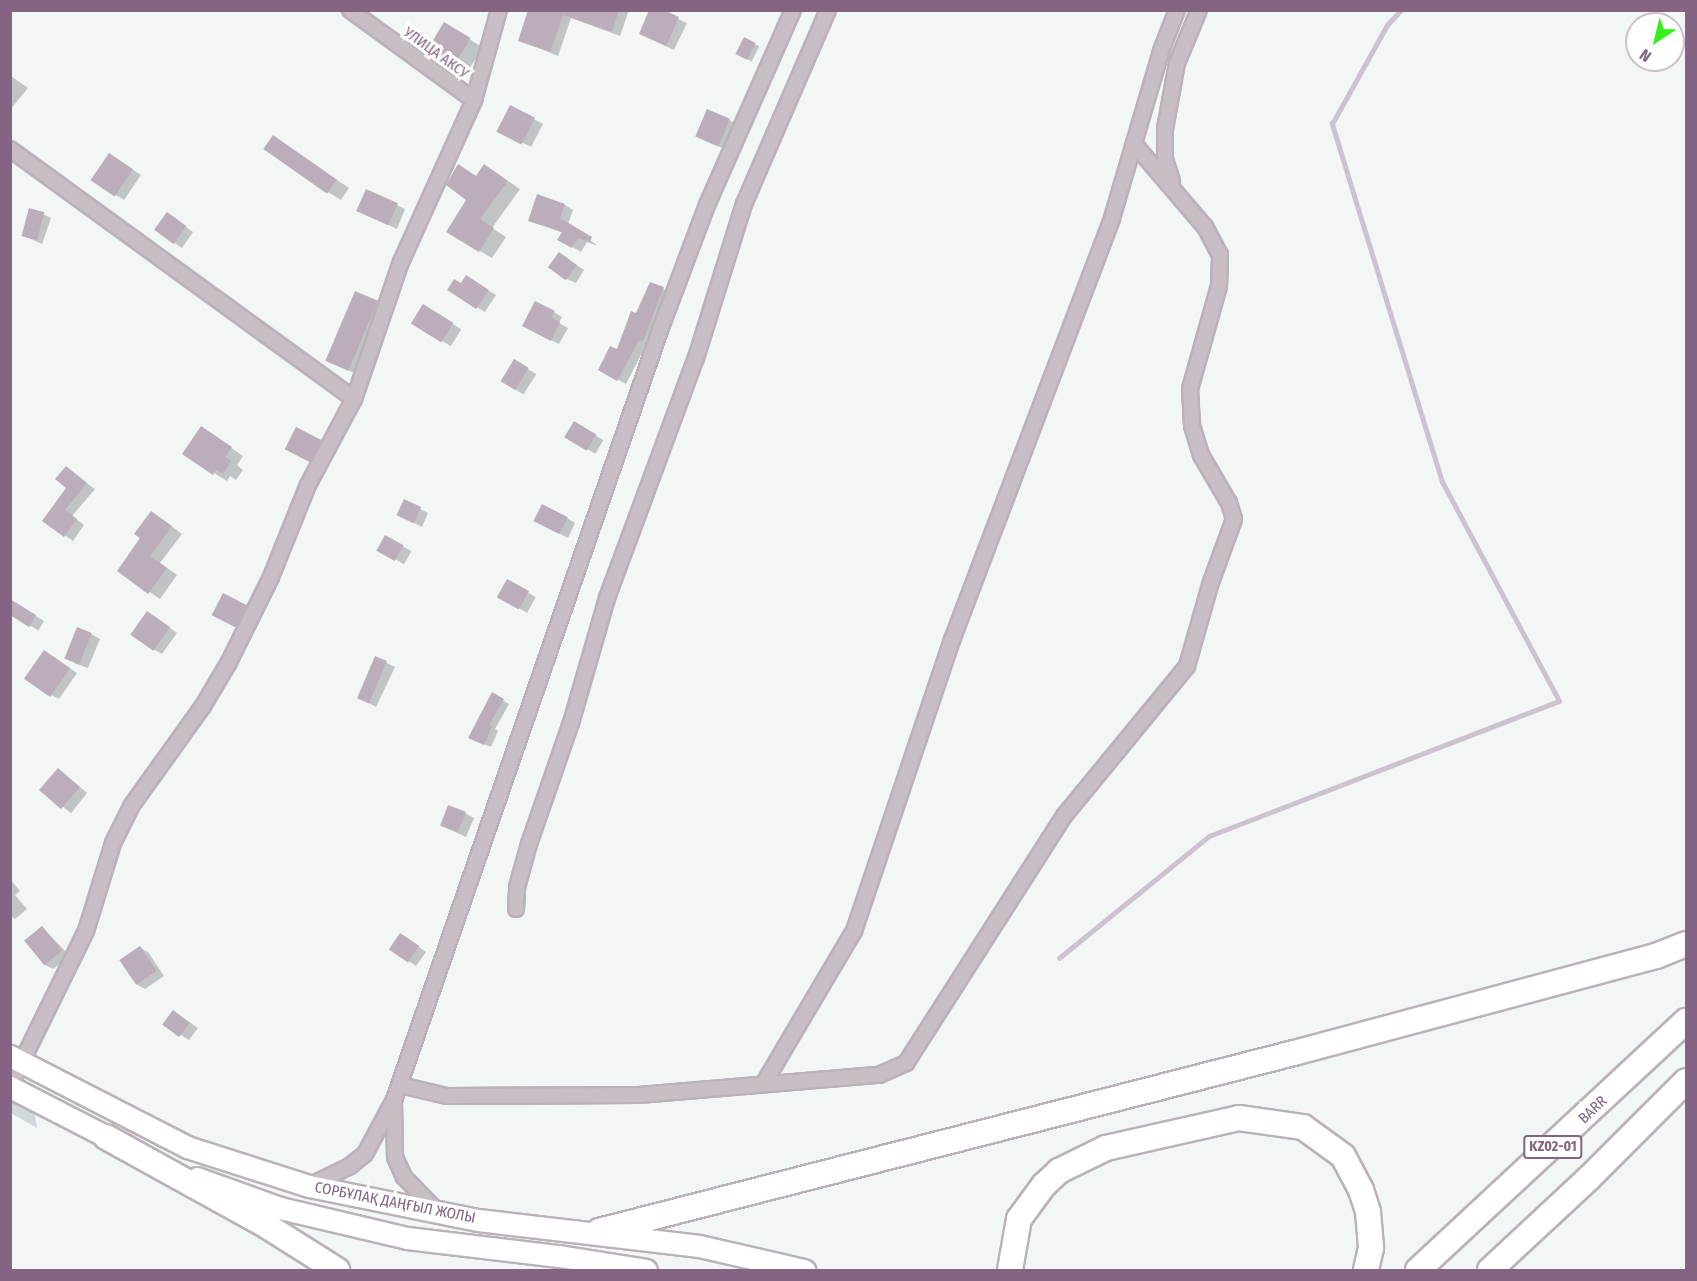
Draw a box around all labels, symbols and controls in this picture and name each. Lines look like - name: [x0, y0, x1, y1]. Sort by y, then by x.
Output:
- north arrow: [1625, 12, 1685, 72]
- street label: УЛИЦА АКСУ: [400, 23, 472, 83]
- text: N: [1636, 45, 1655, 66]
- street label: BARR: [1575, 1092, 1611, 1128]
- road number: KZ02-01: [1523, 1136, 1583, 1158]
- street label: СОРБҰЛАҚ ДАҢҒЫЛ ЖОЛЫ: [313, 1179, 477, 1227]

